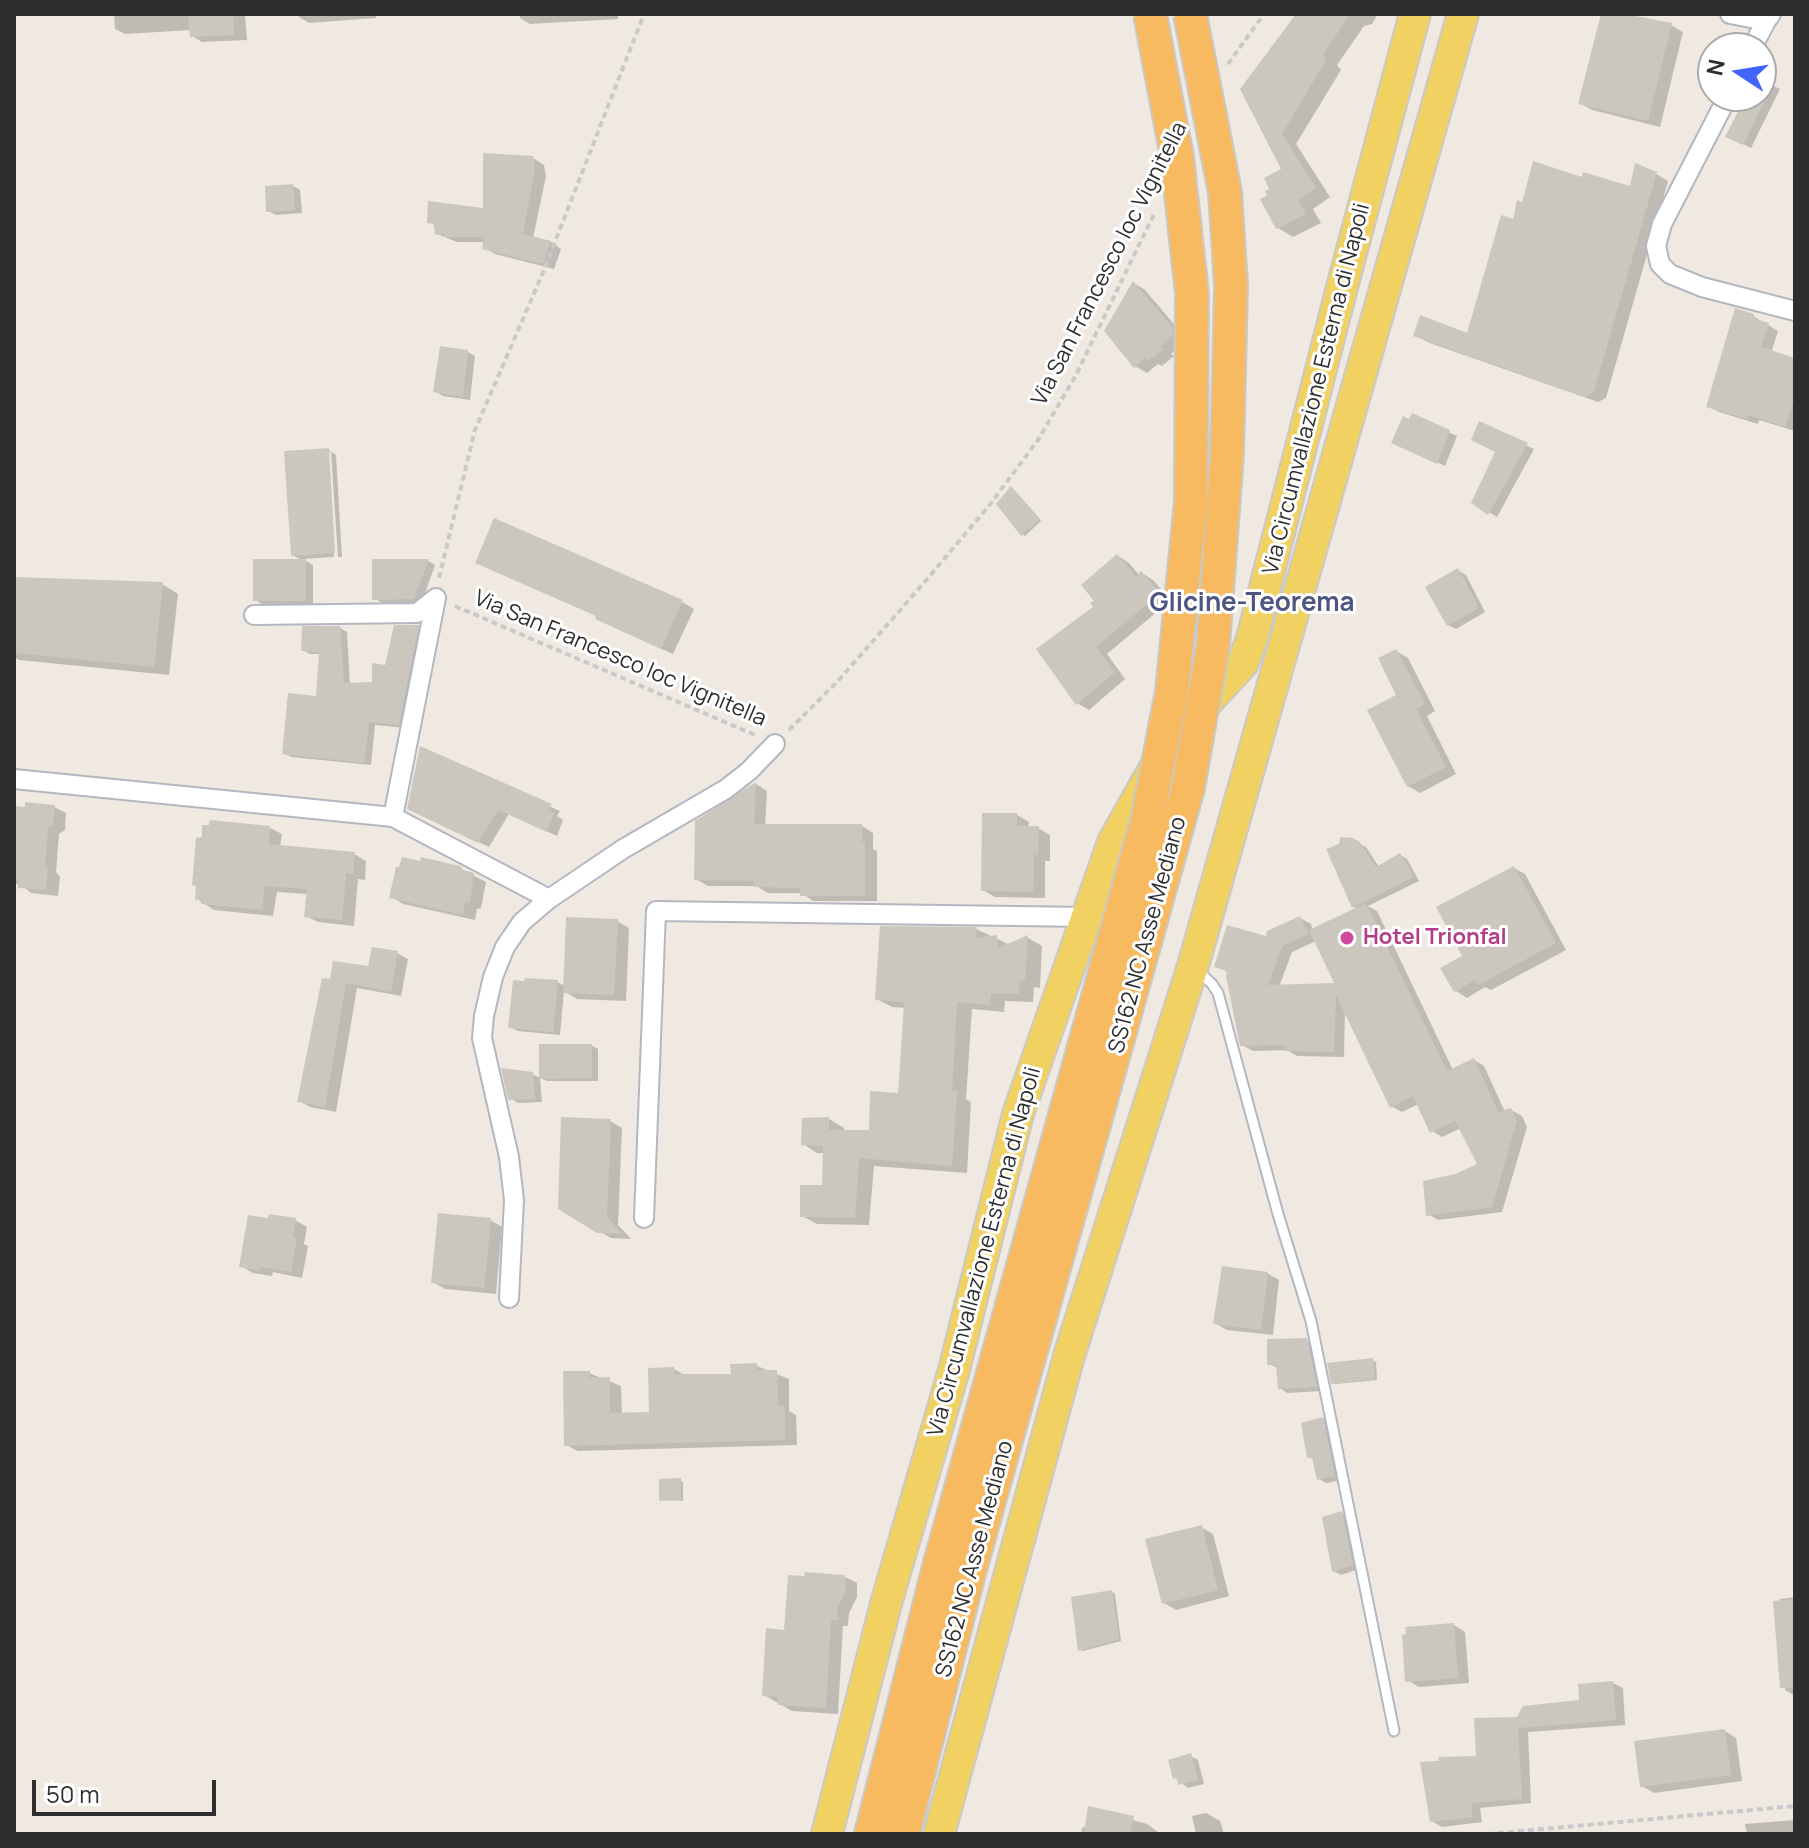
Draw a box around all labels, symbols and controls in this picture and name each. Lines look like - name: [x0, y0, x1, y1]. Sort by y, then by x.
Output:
- north arrow: [1697, 32, 1777, 112]
- text: N: [1699, 57, 1732, 78]
- street label: Via San Francesco loc Vignitella: [1027, 118, 1193, 410]
- street label: Via Circumvallazione Esterna di Napoli: [1258, 201, 1376, 577]
- street label: Via San Francesco loc Vignitella: [470, 585, 770, 733]
- district label: Glicine-Teorema: [1149, 588, 1355, 620]
- street label: SS162 NC Asse Mediano: [1104, 814, 1192, 1056]
- place label: Hotel Trionfal: [1363, 925, 1507, 951]
- marker: Hotel Trionfal: [1338, 929, 1356, 947]
- street label: Via Circumvallazione Esterna di Napoli: [923, 1064, 1047, 1440]
- street label: SS162 NC Asse Mediano: [931, 1438, 1019, 1680]
- scale bar: [36, 1764, 220, 1814]
- text: 50 m: [46, 1777, 100, 1810]

